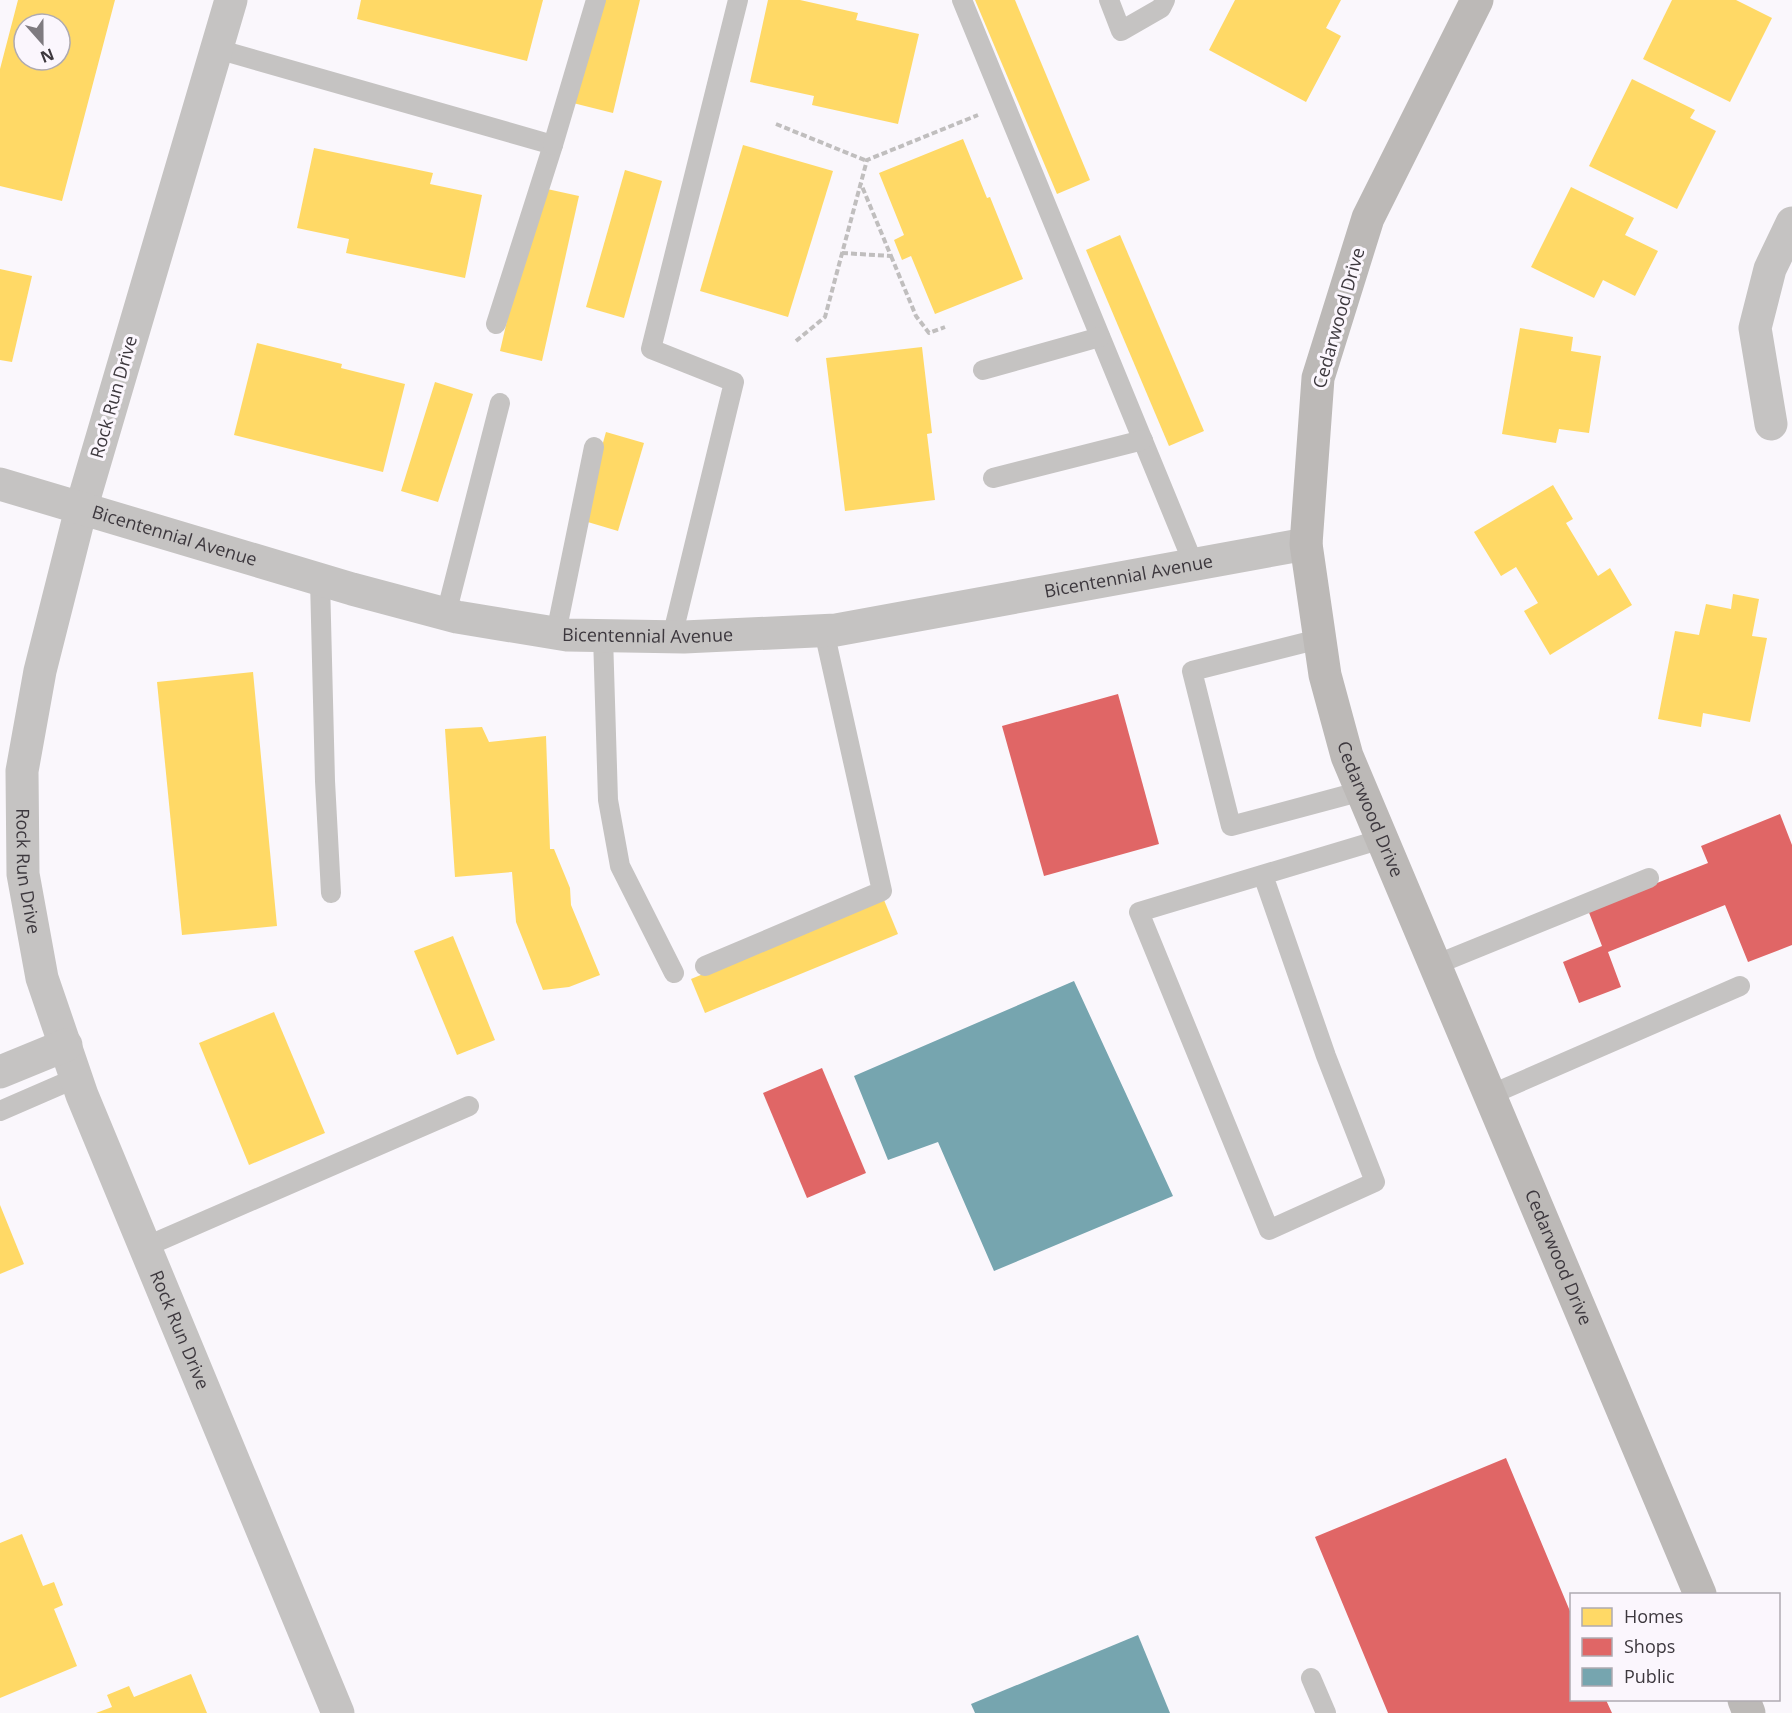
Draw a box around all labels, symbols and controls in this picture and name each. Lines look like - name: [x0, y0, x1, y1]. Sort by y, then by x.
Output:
- north arrow: [12, 12, 72, 72]
- text: N: [37, 43, 57, 69]
- street label: Cedarwood Drive: [1306, 245, 1370, 391]
- street label: Rock Run Drive: [84, 333, 142, 461]
- street label: Bicentennial Avenue: [89, 499, 260, 571]
- street label: Bicentennial Avenue: [1042, 548, 1215, 603]
- street label: Bicentennial Avenue: [562, 622, 734, 648]
- street label: Cedarwood Drive: [1333, 738, 1410, 881]
- street label: Rock Run Drive: [11, 808, 47, 936]
- street label: Cedarwood Drive: [1520, 1185, 1598, 1328]
- street label: Rock Run Drive: [145, 1266, 216, 1393]
- legend: [1570, 1593, 1780, 1701]
- text: Homes: [1624, 1604, 1683, 1628]
- text: Shops: [1624, 1634, 1675, 1658]
- text: Public: [1624, 1664, 1675, 1688]

